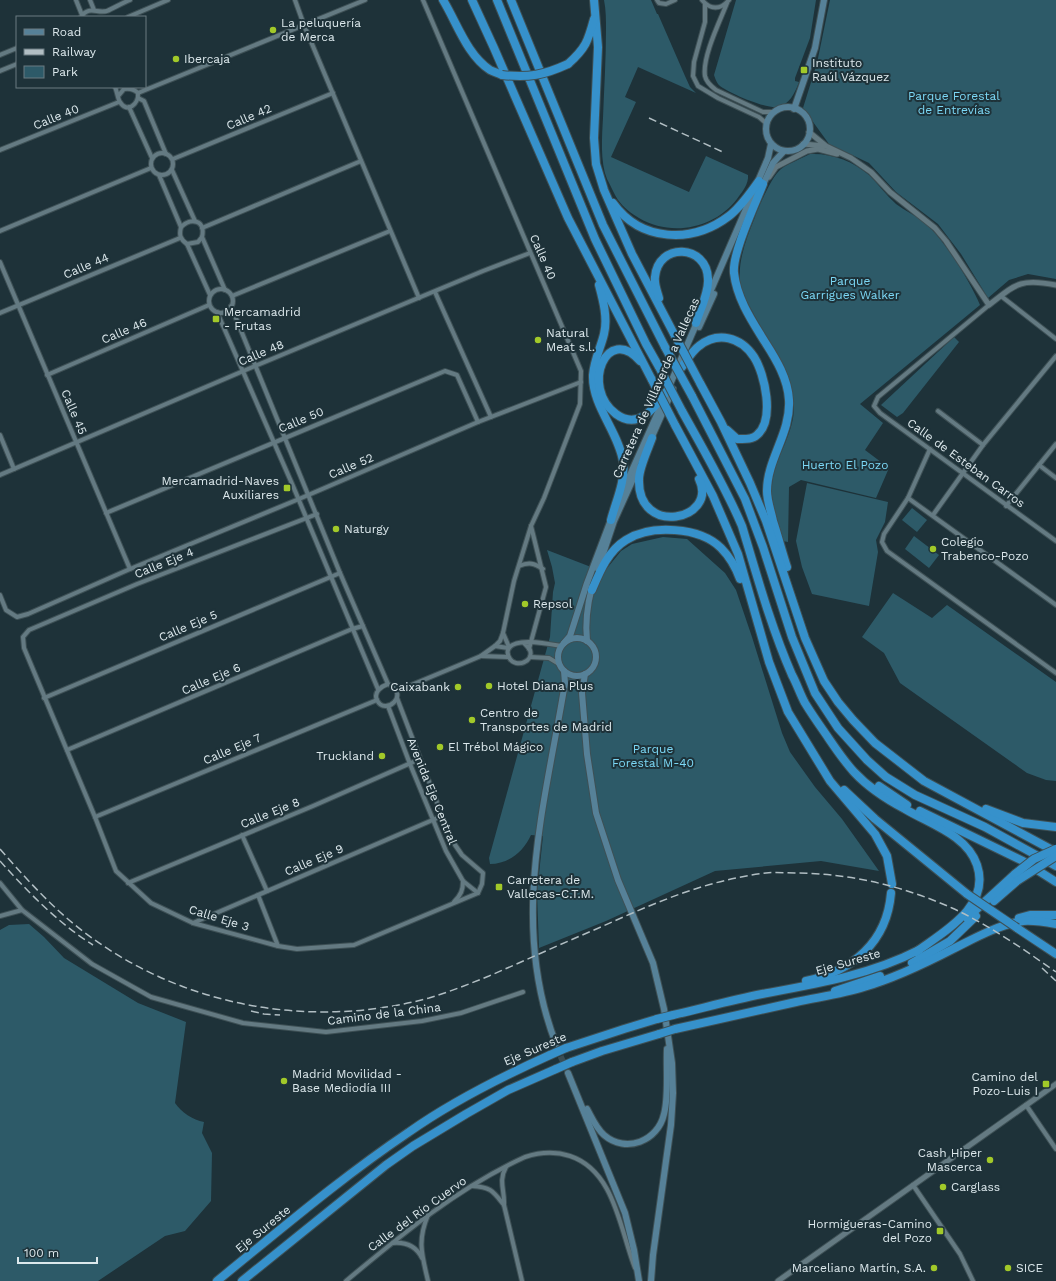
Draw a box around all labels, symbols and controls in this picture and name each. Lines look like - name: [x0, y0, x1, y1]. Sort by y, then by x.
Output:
- legend: [16, 16, 146, 88]
- place label: La peluquería de Merca: [281, 16, 361, 44]
- text: Road: [52, 25, 81, 39]
- marker: La peluquería de Merca: [268, 25, 278, 35]
- text: Railway: [52, 45, 97, 59]
- place label: Ibercaja: [184, 52, 230, 66]
- marker: Ibercaja: [171, 54, 181, 64]
- place label: Instituto Raúl Vázquez: [812, 56, 890, 84]
- text: Park: [52, 65, 78, 79]
- marker: Instituto Raúl Vázquez: [799, 65, 809, 75]
- park label: Parque Forestal de Entrevías: [908, 89, 1000, 117]
- street label: Calle 40: [31, 101, 81, 133]
- street label: Calle 42: [224, 101, 274, 133]
- street label: Calle 40: [527, 232, 559, 282]
- street label: Calle 44: [61, 250, 111, 282]
- park label: Parque Garrigues Walker: [800, 274, 900, 302]
- street label: Carretera de Villaverde a Vallecas: [610, 296, 702, 480]
- place label: Mercamadrid - Frutas: [224, 305, 301, 333]
- marker: Mercamadrid - Frutas: [211, 314, 221, 324]
- street label: Calle 46: [99, 315, 149, 347]
- place label: Natural Meat s.l.: [546, 326, 595, 354]
- marker: Natural Meat s.l.: [533, 335, 543, 345]
- street label: Calle 48: [236, 337, 286, 369]
- street label: Calle 45: [58, 387, 90, 437]
- street label: Calle 50: [276, 404, 326, 436]
- street label: Calle de Esteban Carros: [905, 416, 1027, 510]
- street label: Calle 52: [326, 450, 376, 482]
- park label: Huerto El Pozo: [802, 458, 888, 472]
- place label: Mercamadrid-Naves Auxiliares: [161, 474, 279, 502]
- marker: Mercamadrid-Naves Auxiliares: [282, 483, 292, 493]
- place label: Naturgy: [344, 522, 390, 536]
- marker: Naturgy: [331, 524, 341, 534]
- place label: Colegio Trabenco-Pozo: [941, 535, 1029, 563]
- marker: Colegio Trabenco-Pozo: [928, 544, 938, 554]
- street label: Calle Eje 4: [132, 545, 196, 581]
- place label: Repsol: [533, 597, 573, 611]
- marker: Repsol: [520, 599, 530, 609]
- street label: Calle Eje 5: [157, 607, 219, 645]
- street label: Calle Eje 6: [179, 660, 243, 698]
- place label: Hotel Diana Plus: [497, 679, 593, 693]
- place label: Caixabank: [390, 680, 450, 694]
- marker: Hotel Diana Plus: [484, 681, 494, 691]
- marker: Caixabank: [453, 682, 463, 692]
- place label: Centro de Transportes de Madrid: [480, 706, 612, 734]
- marker: Centro de Transportes de Madrid: [467, 715, 477, 725]
- street label: Calle Eje 7: [201, 730, 263, 767]
- street label: Avenida Eje Central: [404, 736, 460, 847]
- place label: El Trébol Mágico: [448, 740, 543, 754]
- marker: El Trébol Mágico: [435, 742, 445, 752]
- park label: Parque Forestal M-40: [612, 742, 694, 770]
- place label: Truckland: [316, 749, 374, 763]
- marker: Truckland: [377, 751, 387, 761]
- street label: Calle Eje 8: [238, 795, 302, 831]
- street label: Calle Eje 9: [282, 841, 346, 879]
- place label: Carretera de Vallecas-C.T.M.: [507, 873, 594, 901]
- marker: Carretera de Vallecas-C.T.M.: [494, 882, 504, 892]
- street label: Calle Eje 3: [187, 902, 251, 934]
- street label: Eje Sureste: [814, 946, 882, 978]
- street label: Camino de la China: [326, 1000, 442, 1028]
- street label: Eje Sureste: [502, 1029, 569, 1068]
- place label: Madrid Movilidad - Base Mediodía III: [292, 1067, 402, 1095]
- place label: Camino del Pozo-Luis I: [972, 1070, 1038, 1098]
- marker: Madrid Movilidad - Base Mediodía III: [279, 1076, 289, 1086]
- marker: Camino del Pozo-Luis I: [1041, 1079, 1051, 1089]
- place label: Cash Hiper Mascerca: [918, 1146, 982, 1174]
- marker: Cash Hiper Mascerca: [985, 1155, 995, 1165]
- street label: Calle del Río Cuervo: [365, 1174, 469, 1254]
- place label: Carglass: [951, 1180, 1000, 1194]
- marker: Carglass: [938, 1182, 948, 1192]
- street label: Eje Sureste: [233, 1202, 293, 1255]
- place label: Hormigueras-Camino del Pozo: [808, 1217, 932, 1245]
- marker: Hormigueras-Camino del Pozo: [935, 1226, 945, 1236]
- scale bar: [18, 1239, 97, 1265]
- text: 100 m: [24, 1246, 59, 1260]
- place label: Marceliano Martín, S.A.: [792, 1261, 926, 1275]
- place label: SICE: [1016, 1261, 1043, 1275]
- marker: Marceliano Martín, S.A.: [929, 1263, 939, 1273]
- marker: SICE: [1003, 1263, 1013, 1273]

